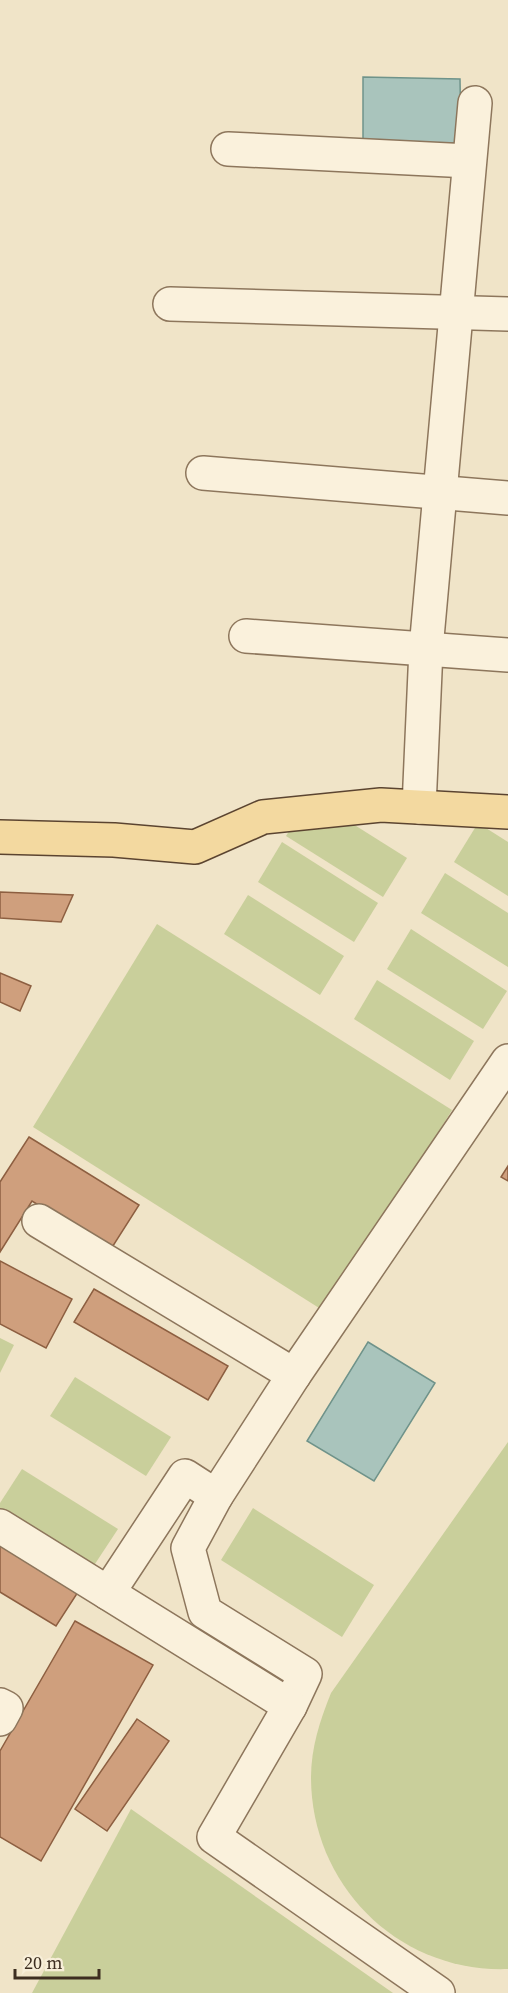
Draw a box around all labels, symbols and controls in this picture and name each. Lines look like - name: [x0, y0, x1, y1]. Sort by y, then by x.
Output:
- scale bar: [15, 1942, 99, 1980]
- text: 20 m: [24, 1950, 62, 1975]

